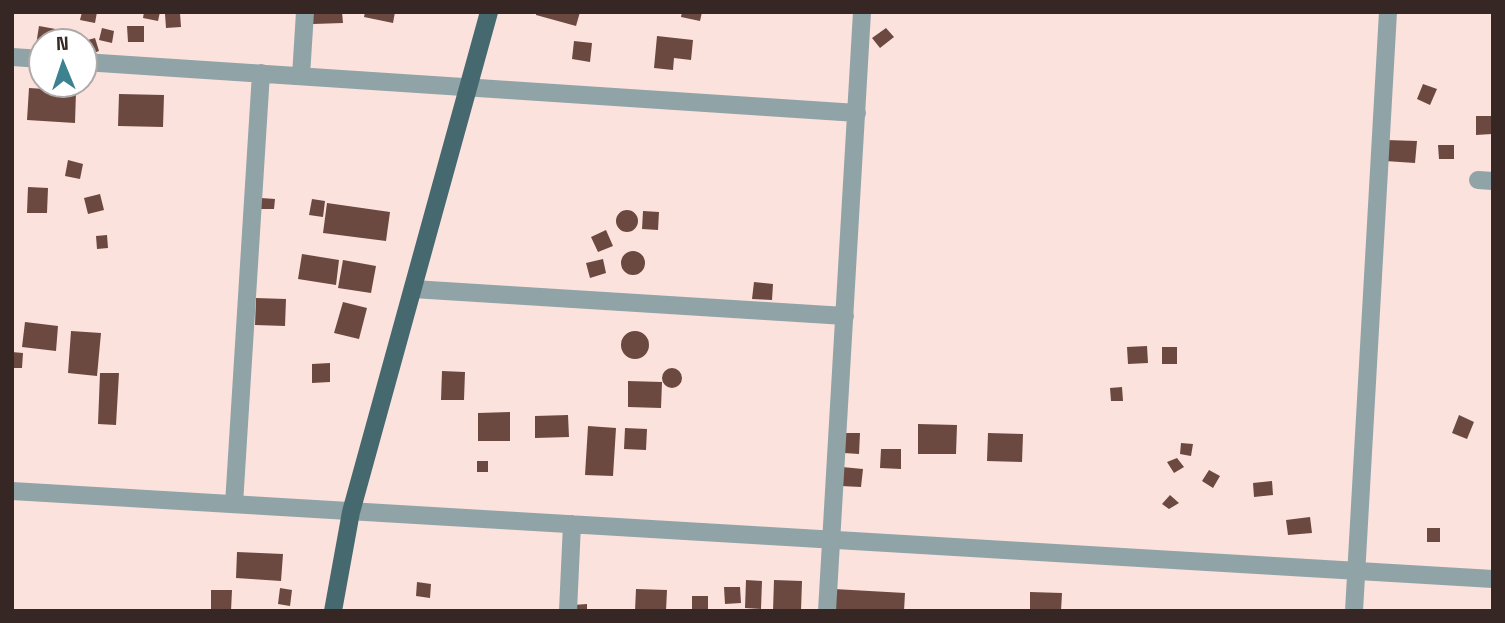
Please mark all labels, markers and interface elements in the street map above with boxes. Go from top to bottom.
north arrow [28,28,98,98]
text: N [56,31,69,56]

